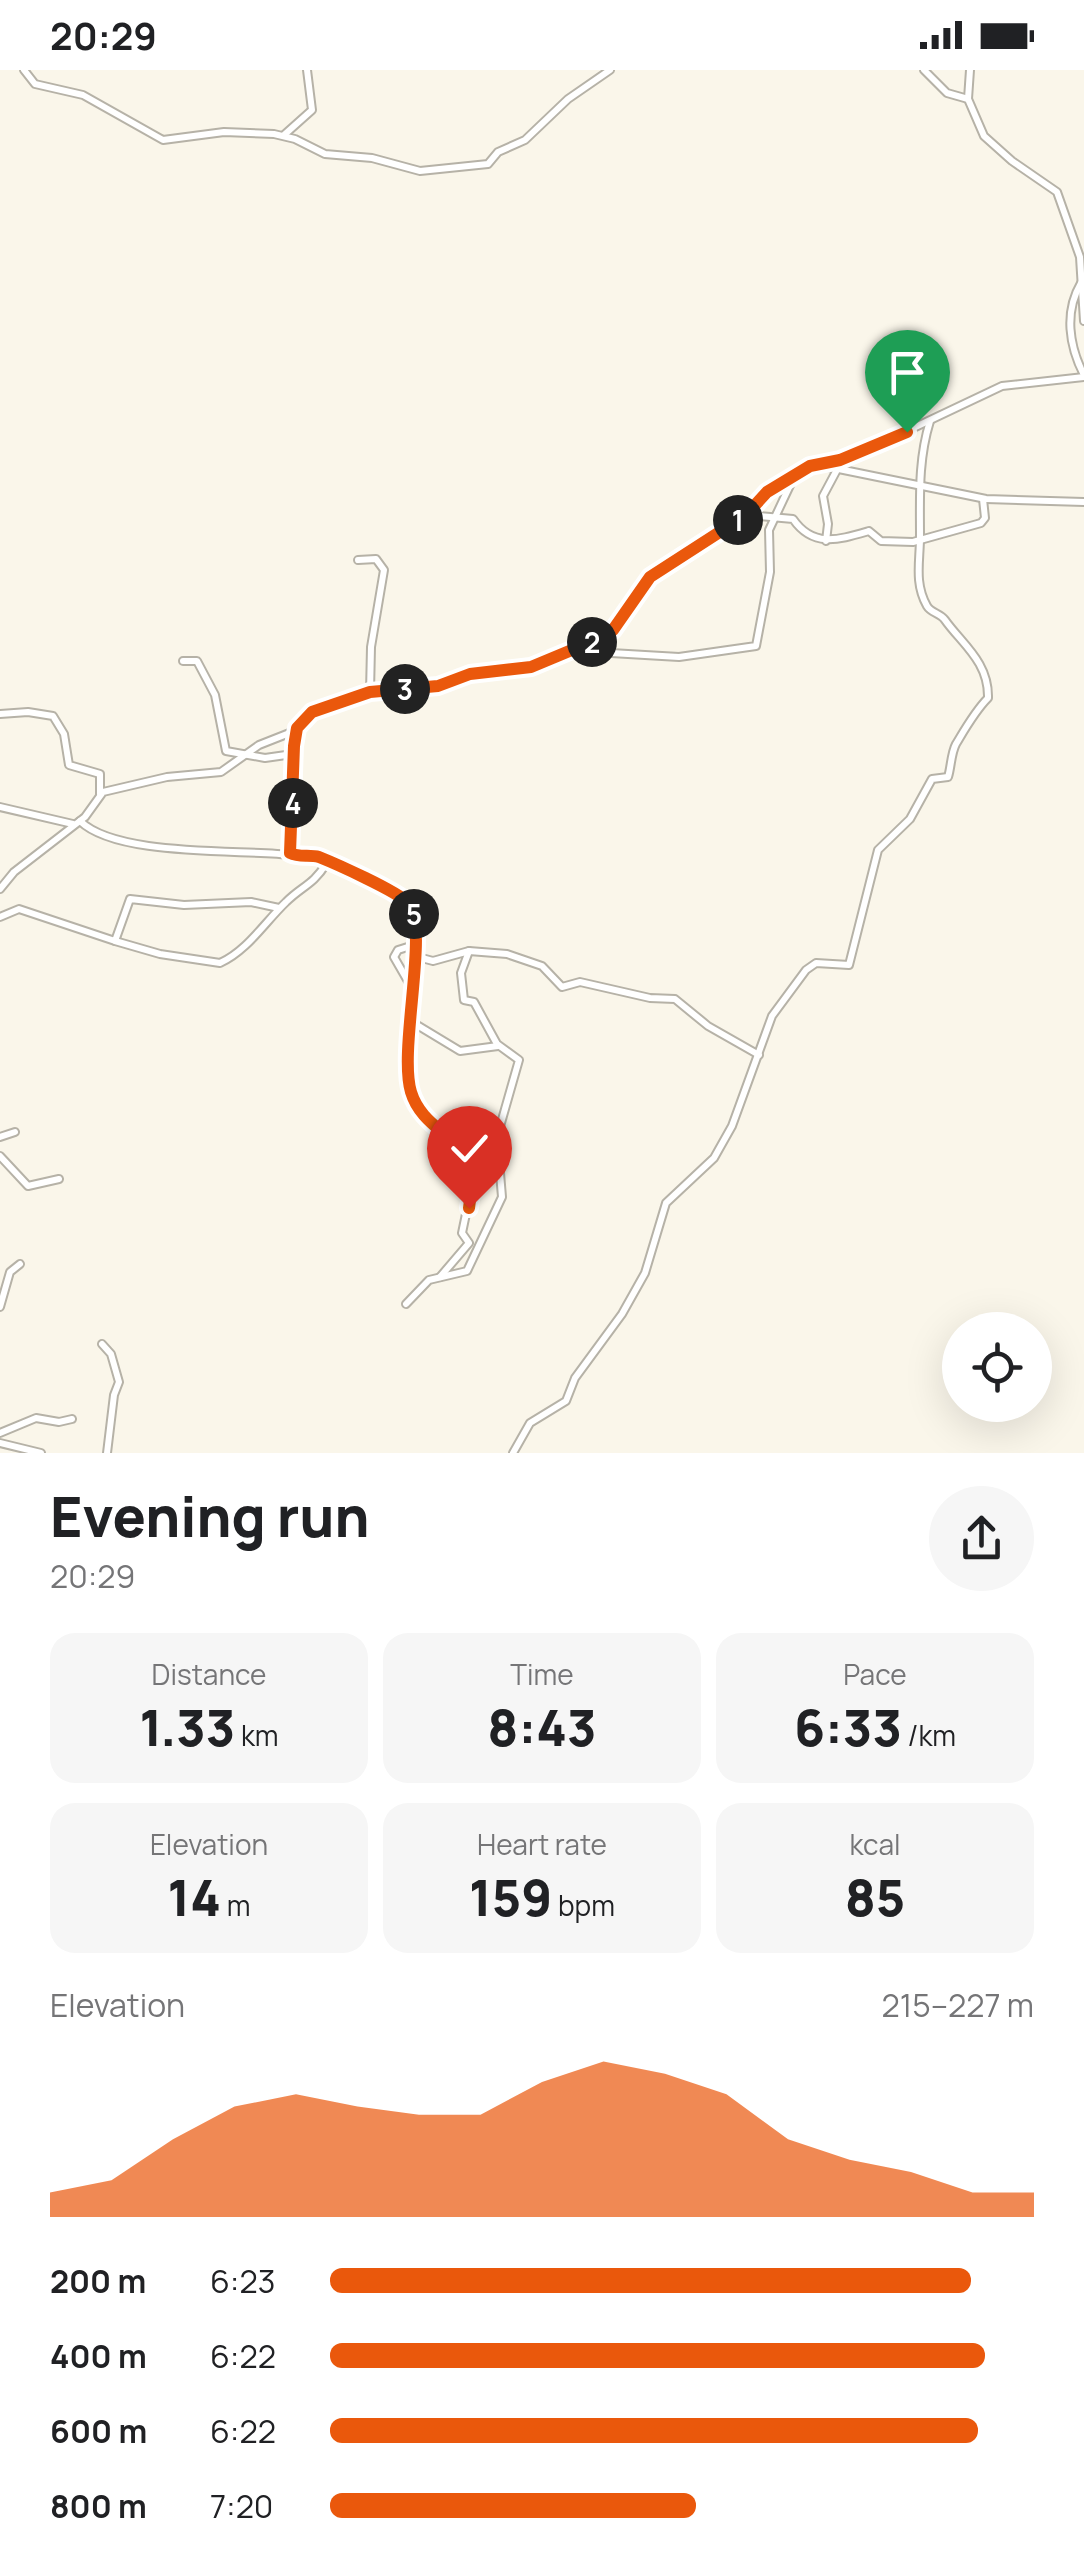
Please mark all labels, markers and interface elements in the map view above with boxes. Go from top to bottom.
text: 20:29 [50,9,157,61]
pin [865,330,950,433]
icon: arrive [880,345,935,400]
pin: 1 [713,495,763,545]
text: 1 [732,501,744,539]
pin: 2 [567,617,617,667]
text: 2 [584,623,600,661]
pin: 3 [380,664,430,714]
text: 3 [397,670,413,708]
pin: 4 [268,778,318,828]
text: 4 [284,784,302,822]
pin: 5 [389,889,439,939]
text: 5 [406,895,422,933]
pin [427,1106,512,1209]
icon: check [442,1121,497,1176]
map controls [942,1312,1052,1422]
button: locate [942,1312,1052,1422]
text: Evening run [50,1478,369,1554]
button: share [929,1486,1034,1591]
text: 20:29 [50,1554,135,1598]
text: Distance [152,1655,266,1693]
text: Time [510,1655,574,1693]
text: Pace [843,1655,907,1693]
text: 1.33 [139,1693,235,1761]
text: 8:43 [487,1693,597,1761]
text: 6:33 [794,1693,902,1761]
text: km [235,1716,279,1754]
text: /km [902,1716,956,1754]
text: Elevation [150,1825,268,1863]
text: Heart rate [477,1825,607,1863]
text: kcal [849,1825,901,1863]
text: 14 [168,1863,221,1931]
text: 159 [469,1863,552,1931]
text: 85 [845,1863,905,1931]
text: m [221,1886,250,1924]
text: bpm [552,1886,615,1924]
text: Elevation [50,1983,185,2027]
text: 215–227 m [881,1983,1034,2027]
text: 200 m [50,2259,146,2303]
text: 6:23 [210,2259,275,2303]
text: 400 m [50,2334,147,2378]
text: 6:22 [210,2334,276,2378]
text: 600 m [50,2409,147,2453]
text: 6:22 [210,2409,276,2453]
text: 800 m [50,2484,147,2528]
text: 7:20 [210,2484,273,2528]

